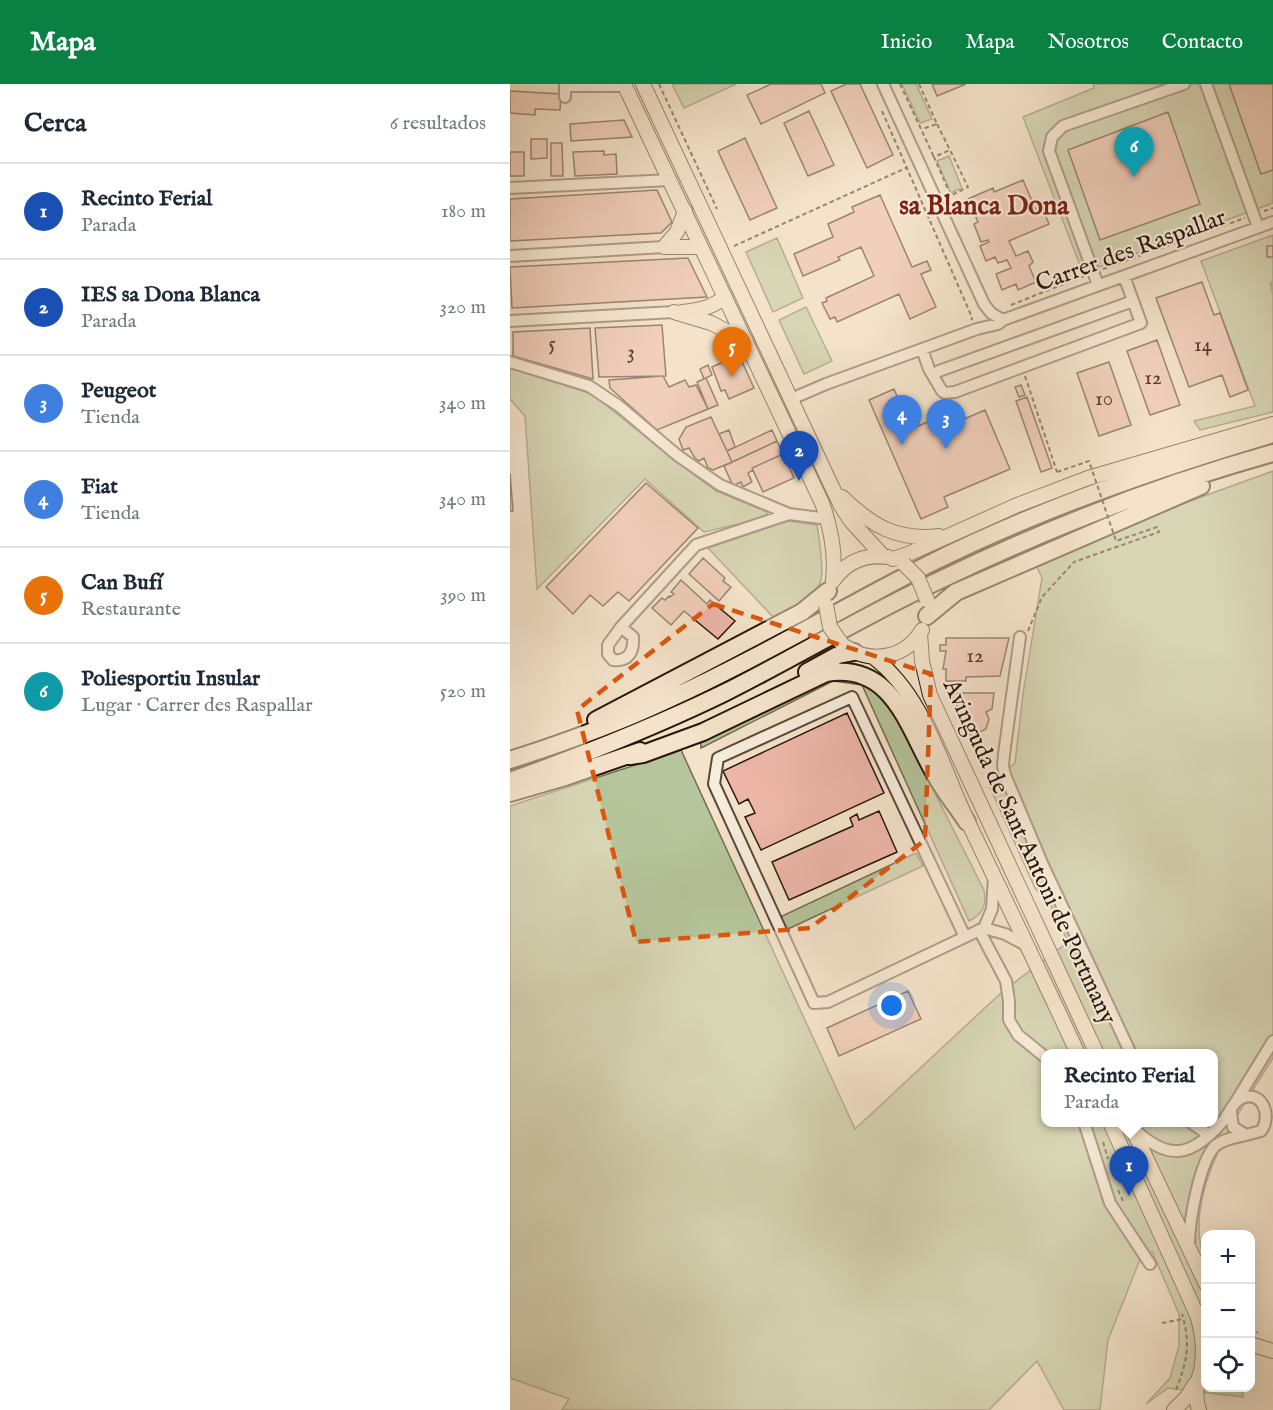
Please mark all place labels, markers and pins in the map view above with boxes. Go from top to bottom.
pin: 6 [1114,128,1154,177]
pin: 5 [712,328,752,377]
pin: 4 [882,396,922,445]
pin: 3 [926,400,966,449]
pin: 2 [780,432,818,481]
pin: 1 [1110,1146,1148,1196]

